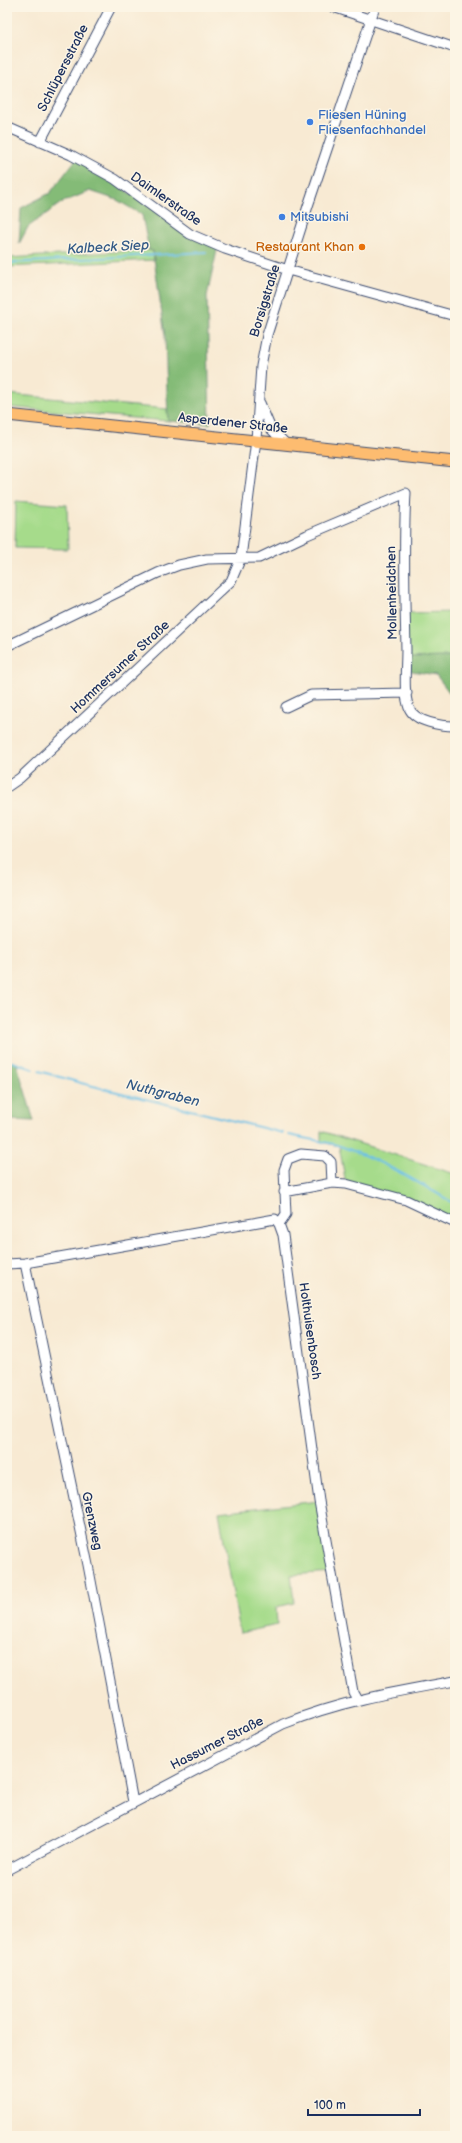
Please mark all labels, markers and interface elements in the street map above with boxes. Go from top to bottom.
street label: Schlüpersstraße [34,21,92,114]
place label: Fliesen Hüning Fliesenfachhandel [318,107,426,138]
marker: Fliesen Hüning Fliesenfachhandel [305,117,315,127]
street label: Daimlerstraße [127,169,205,229]
place label: Mitsubishi [290,209,349,225]
marker: Mitsubishi [277,212,287,222]
water label: Kalbeck Siep [67,236,149,258]
place label: Restaurant Khan [256,239,354,255]
marker: Restaurant Khan [357,242,367,252]
street label: Borsigstraße [246,262,284,339]
street label: Asperdener Straße [177,409,289,437]
street label: Mollenheidchen [383,546,401,640]
street label: Hommersumer Straße [67,617,173,717]
water label: Nuthgraben [125,1076,202,1110]
street label: Holthuisenbosch [295,1281,325,1381]
street label: Grenzweg [78,1490,106,1552]
street label: Hassumer Straße [168,1713,266,1773]
scale bar [308,2091,420,2117]
text: 100 m [314,2098,346,2113]

